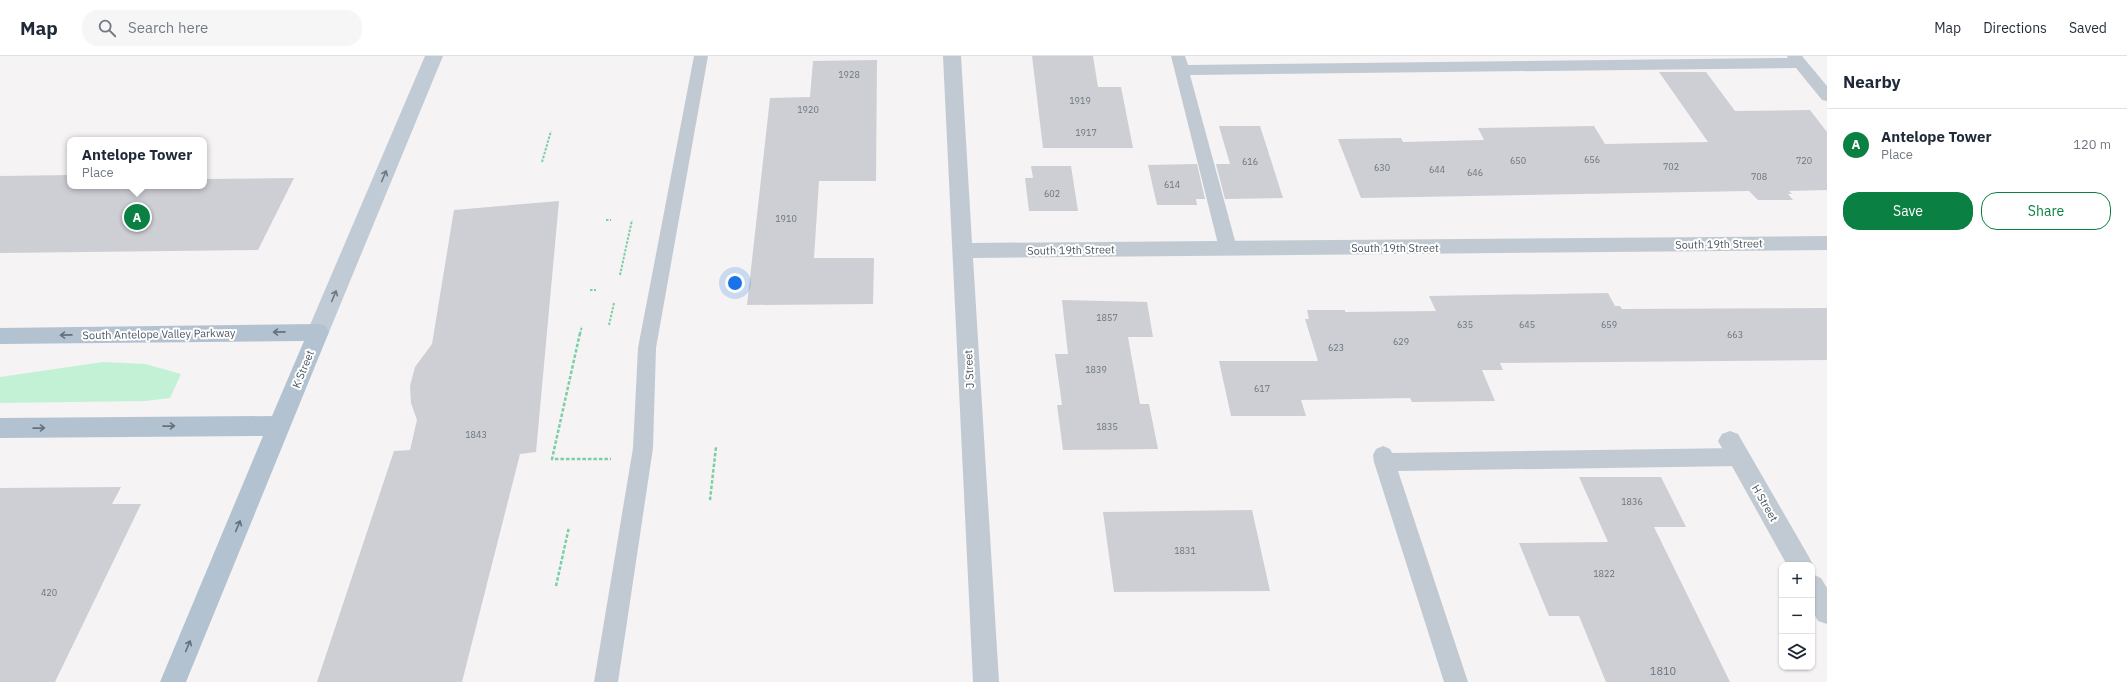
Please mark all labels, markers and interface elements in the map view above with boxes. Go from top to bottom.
search box [82,10,362,46]
text: Map [20,16,58,40]
icon: search [96,17,118,39]
text: Search here [128,18,208,37]
text: Map [1934,19,1961,37]
text: Directions [1983,19,2047,37]
text: Saved [2069,19,2107,37]
house number: 1928 [838,69,860,80]
text: Nearby [1843,71,1901,93]
house number: 1919 [1069,95,1091,106]
house number: 1920 [797,104,819,115]
house number: 1917 [1075,127,1097,138]
text: Antelope Tower [1881,127,1991,146]
text: A [1852,136,1860,153]
text: 120 m [2073,136,2111,153]
popup [67,137,207,189]
text: Antelope Tower [82,145,192,164]
text: Place [1881,146,1913,163]
house number: 656 [1584,154,1600,165]
house number: 650 [1510,155,1526,166]
house number: 720 [1796,155,1812,166]
house number: 616 [1242,156,1258,167]
house number: 702 [1663,161,1679,172]
house number: 630 [1374,162,1390,173]
text: Place [82,164,114,181]
house number: 644 [1429,164,1445,175]
house number: 646 [1467,167,1483,178]
one-way arrow [381,170,388,182]
house number: 708 [1751,171,1767,182]
house number: 614 [1164,179,1180,190]
house number: 602 [1044,188,1060,199]
button: Save [1843,192,1973,230]
button: Share [1981,192,2111,230]
pin: A [124,202,150,232]
house number: 1910 [775,213,797,224]
street label: South 19th Street [1675,236,1763,252]
street label: South 19th Street [1351,241,1439,255]
street label: South 19th Street [1027,242,1115,258]
your location [725,273,745,293]
one-way arrow [330,290,338,302]
house number: 1857 [1096,312,1118,323]
house number: 635 [1457,319,1473,330]
house number: 645 [1519,319,1535,330]
house number: 659 [1601,319,1617,330]
street label: South Antelope Valley Parkway [82,326,236,342]
one-way arrow [273,328,286,336]
house number: 663 [1727,329,1743,340]
one-way arrow [60,331,73,339]
house number: 629 [1393,336,1409,347]
house number: 623 [1328,342,1344,353]
street label: K Street [289,348,317,390]
street label: J Street [961,349,977,389]
house number: 1839 [1085,364,1107,375]
house number: 617 [1254,383,1270,394]
house number: 1835 [1096,421,1118,432]
one-way arrow [162,422,175,430]
one-way arrow [32,424,45,432]
house number: 1843 [465,429,487,440]
street label: H Street [1749,482,1781,524]
house number: 1836 [1621,496,1643,507]
one-way arrow [235,521,242,533]
house number: 1831 [1174,545,1196,556]
map controls [1779,562,1815,670]
button: + [1779,562,1815,598]
house number: 1822 [1593,568,1615,579]
house number: 420 [41,587,57,598]
button: − [1779,598,1815,634]
button: layers [1779,634,1815,670]
one-way arrow [185,640,192,652]
house number: 1810 [1650,664,1676,678]

